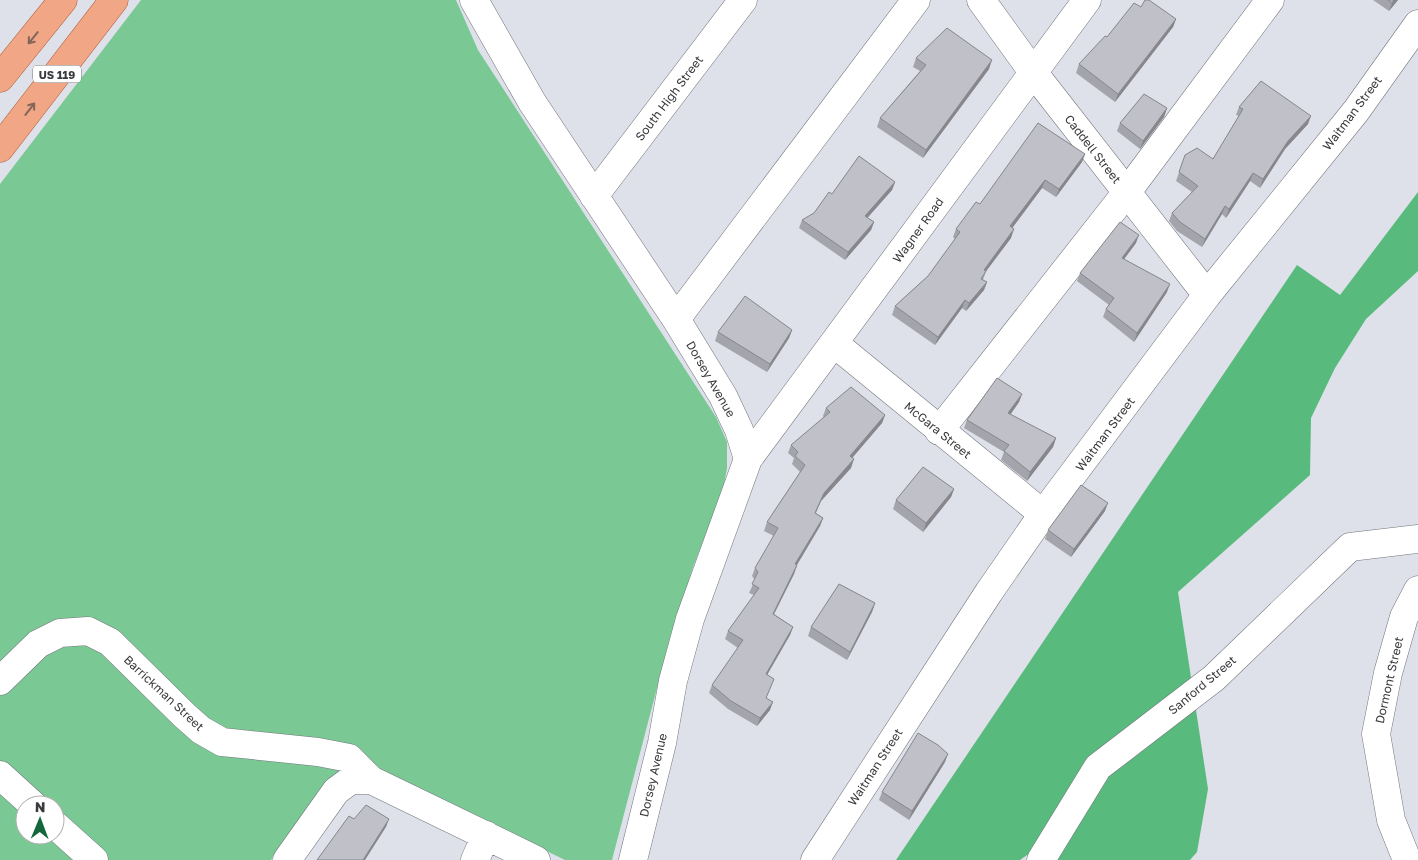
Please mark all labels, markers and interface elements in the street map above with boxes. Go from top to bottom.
one-way arrow [27,31,38,44]
street label: South High Street [632,52,706,144]
road number: US 119 [33,66,81,82]
street label: Waitman Street [1319,73,1385,153]
one-way arrow [24,103,35,116]
street label: Caddell Street [1062,112,1125,186]
street label: Wagner Road [889,195,947,265]
street label: Dorsey Avenue [683,338,739,420]
street label: Waitman Street [1072,394,1138,474]
street label: McGara Street [901,398,975,462]
street label: Dormont Street [1372,635,1406,725]
street label: Barrickman Street [121,652,207,734]
street label: Sanford Street [1165,652,1239,718]
street label: Waitman Street [844,725,906,808]
street label: Dorsey Avenue [636,732,670,818]
north arrow [15,795,65,845]
text: N [35,798,46,815]

